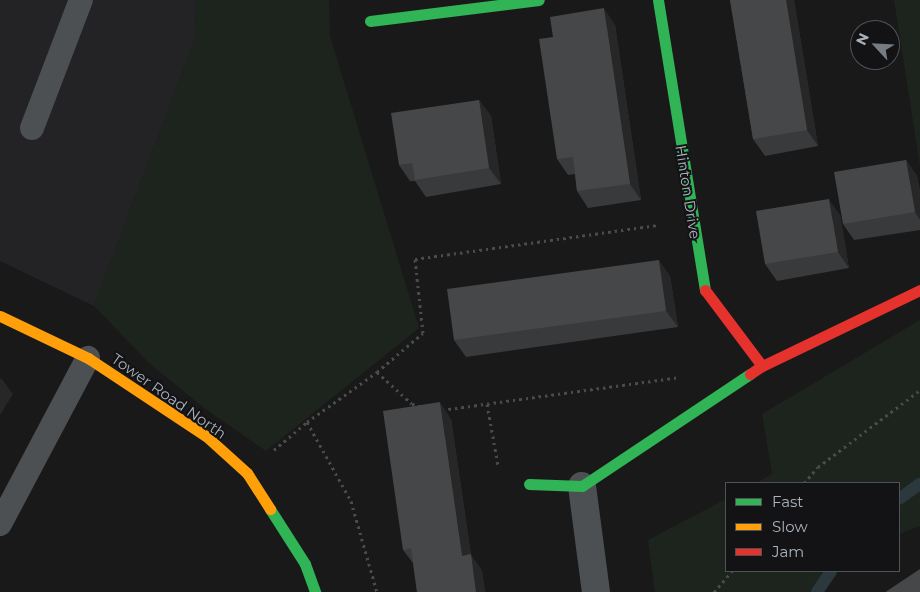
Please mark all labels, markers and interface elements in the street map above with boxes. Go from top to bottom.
north arrow [850,20,900,70]
text: N [852,30,873,48]
street label: Hinton Drive [672,144,704,240]
street label: Tower Road North [108,350,230,442]
legend [725,482,900,572]
text: Fast [772,492,803,511]
text: Slow [772,517,808,536]
text: Jam [772,542,804,561]

